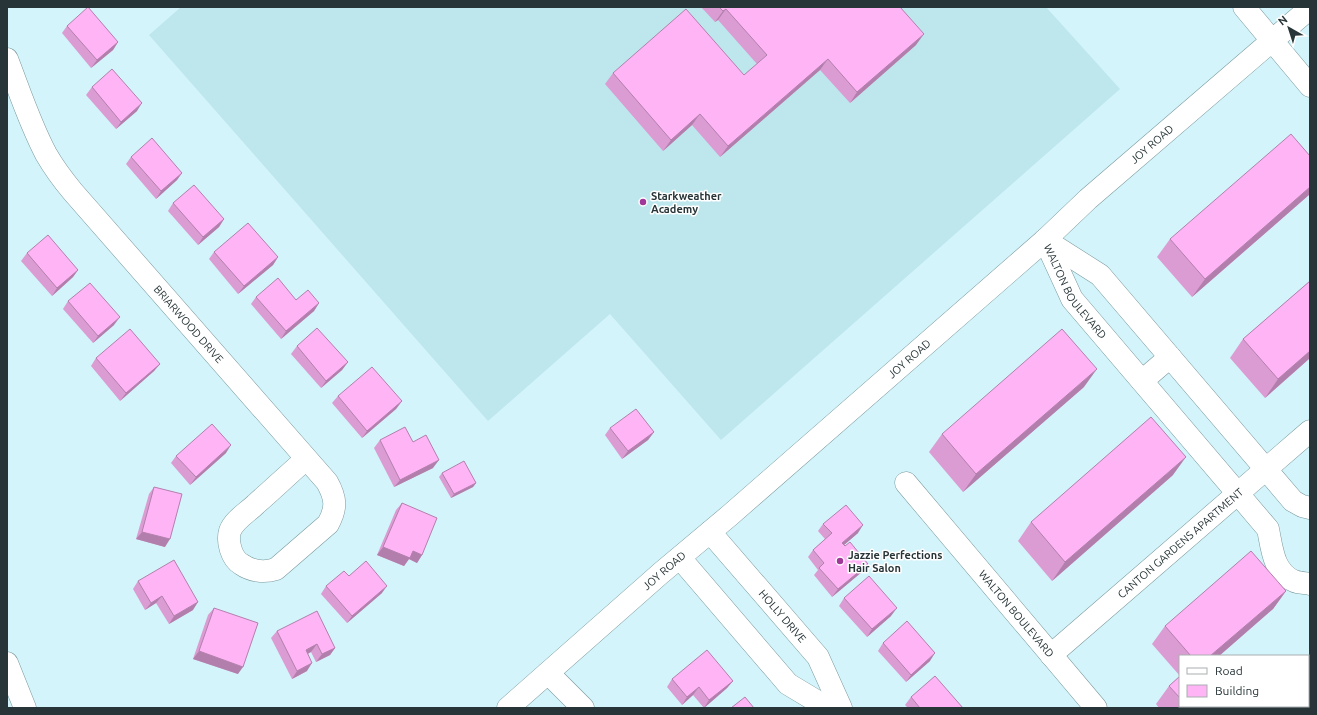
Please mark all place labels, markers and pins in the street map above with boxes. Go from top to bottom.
place label: Starkweather Academy [651,190,722,215]
marker: Starkweather Academy [638,197,648,207]
place label: Jazzie Perfections Hair Salon [848,549,942,574]
marker: Jazzie Perfections Hair Salon [835,556,845,566]

